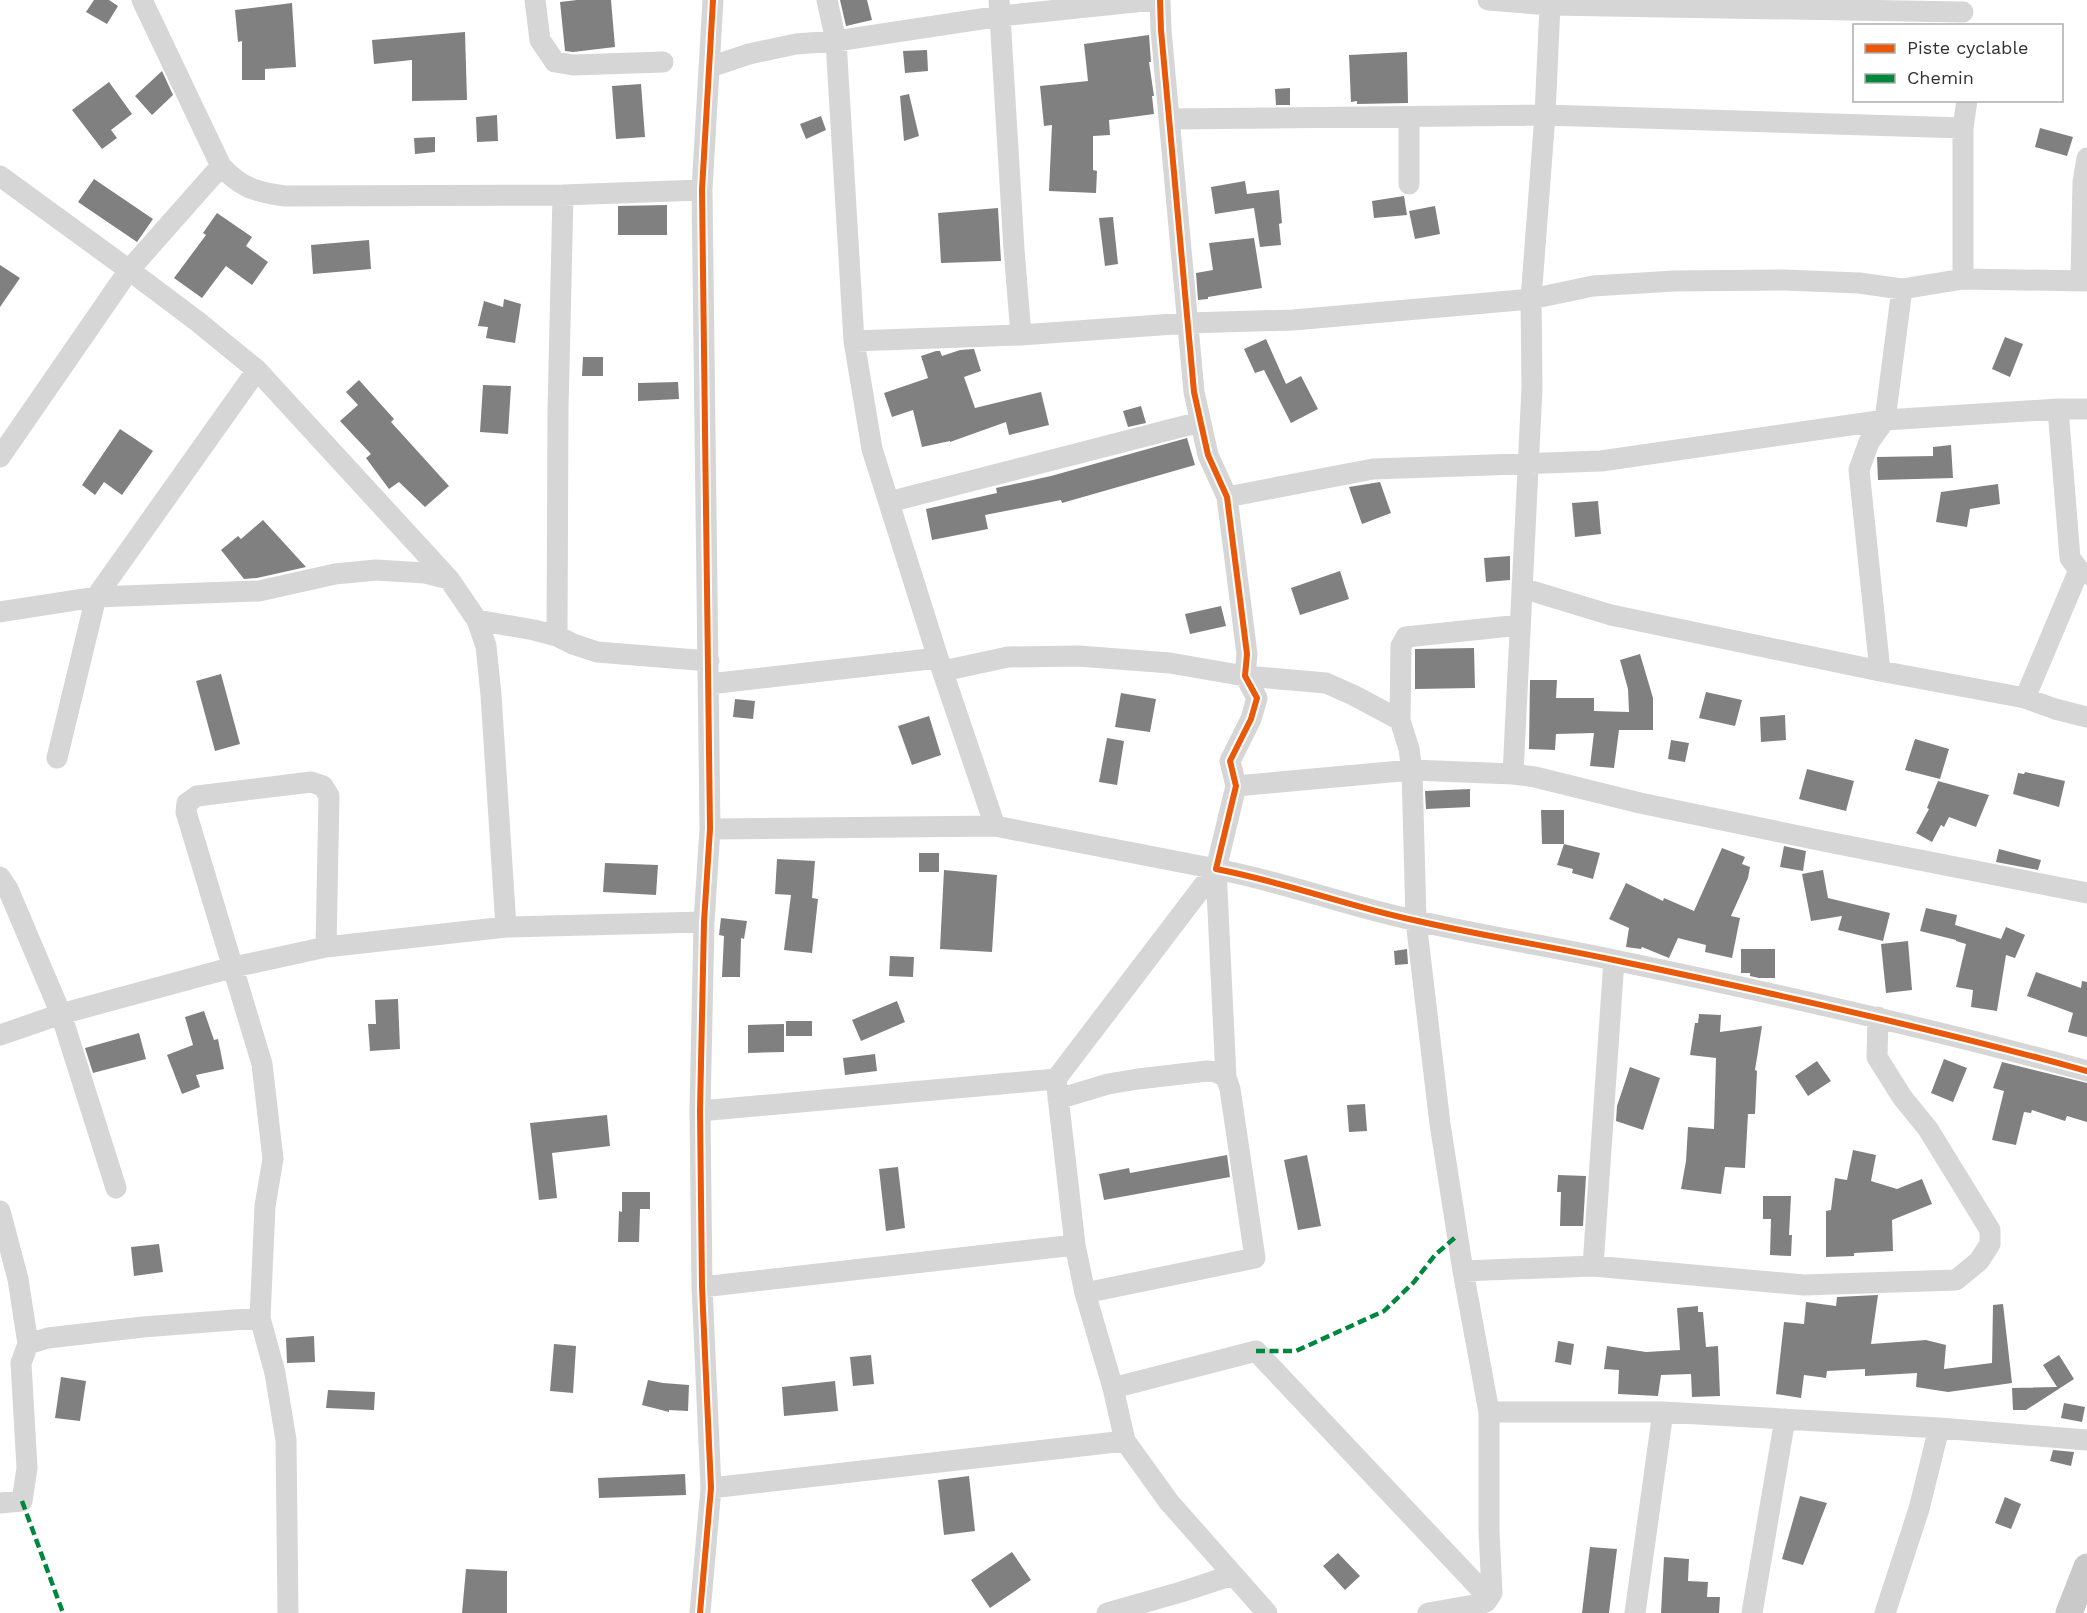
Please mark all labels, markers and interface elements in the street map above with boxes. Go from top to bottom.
legend [1853,24,2063,102]
text: Piste cyclable [1907,37,2028,58]
text: Chemin [1907,67,1974,88]

